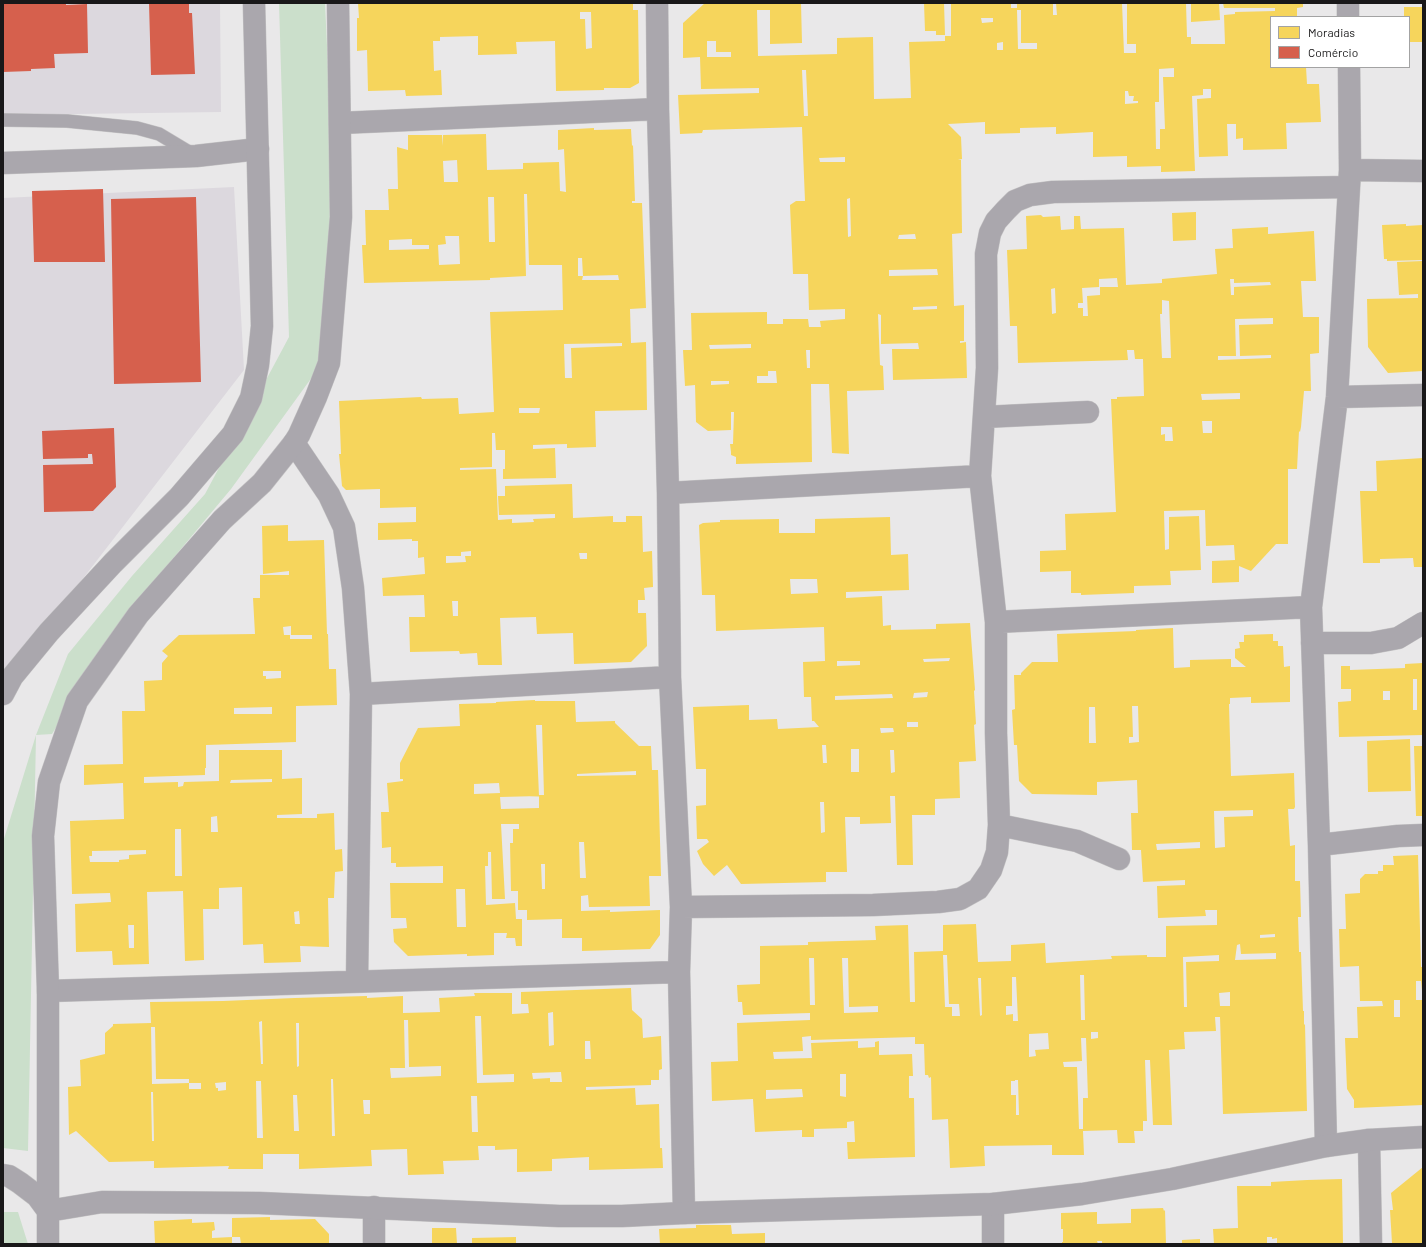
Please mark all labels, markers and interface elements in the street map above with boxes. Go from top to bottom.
legend [1270,16,1410,68]
text: Moradias [1308,25,1355,39]
text: Comércio [1308,45,1358,59]

